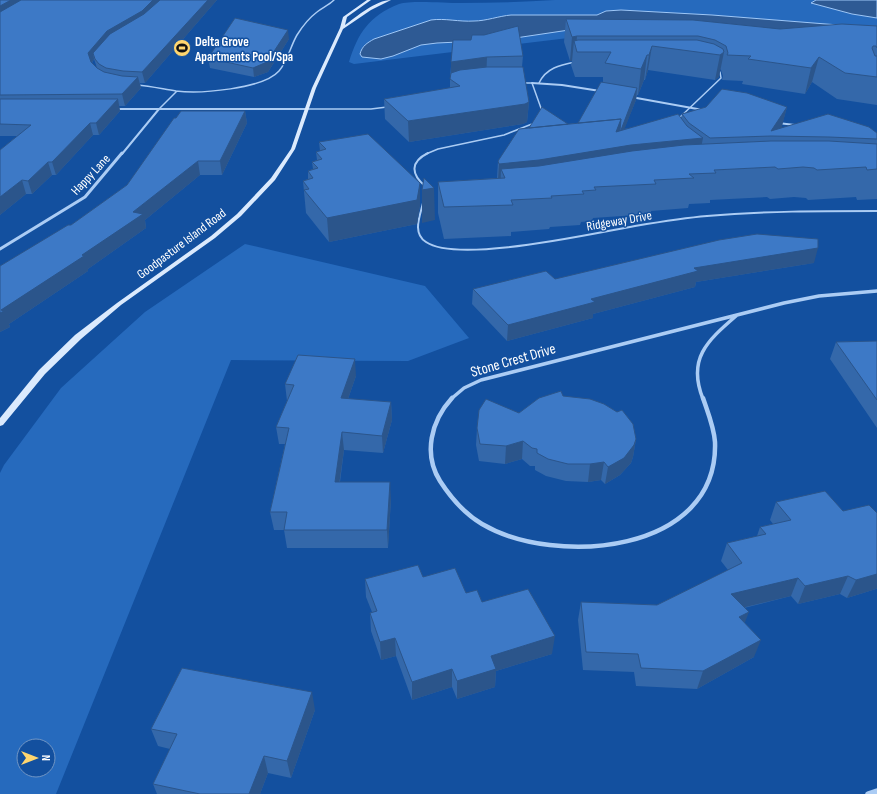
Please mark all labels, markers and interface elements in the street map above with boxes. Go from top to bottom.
place label: Delta Grove Apartments Pool/Spa [194,34,293,65]
sports icon: Delta Grove Apartments Pool/Spa [172,38,192,58]
street label: Happy Lane [68,151,114,198]
street label: Goodpasture Island Road [134,205,229,283]
street label: Ridgeway Drive [585,207,653,235]
street label: Stone Crest Drive [468,339,558,382]
north arrow [16,738,56,778]
text: N [39,755,52,761]

